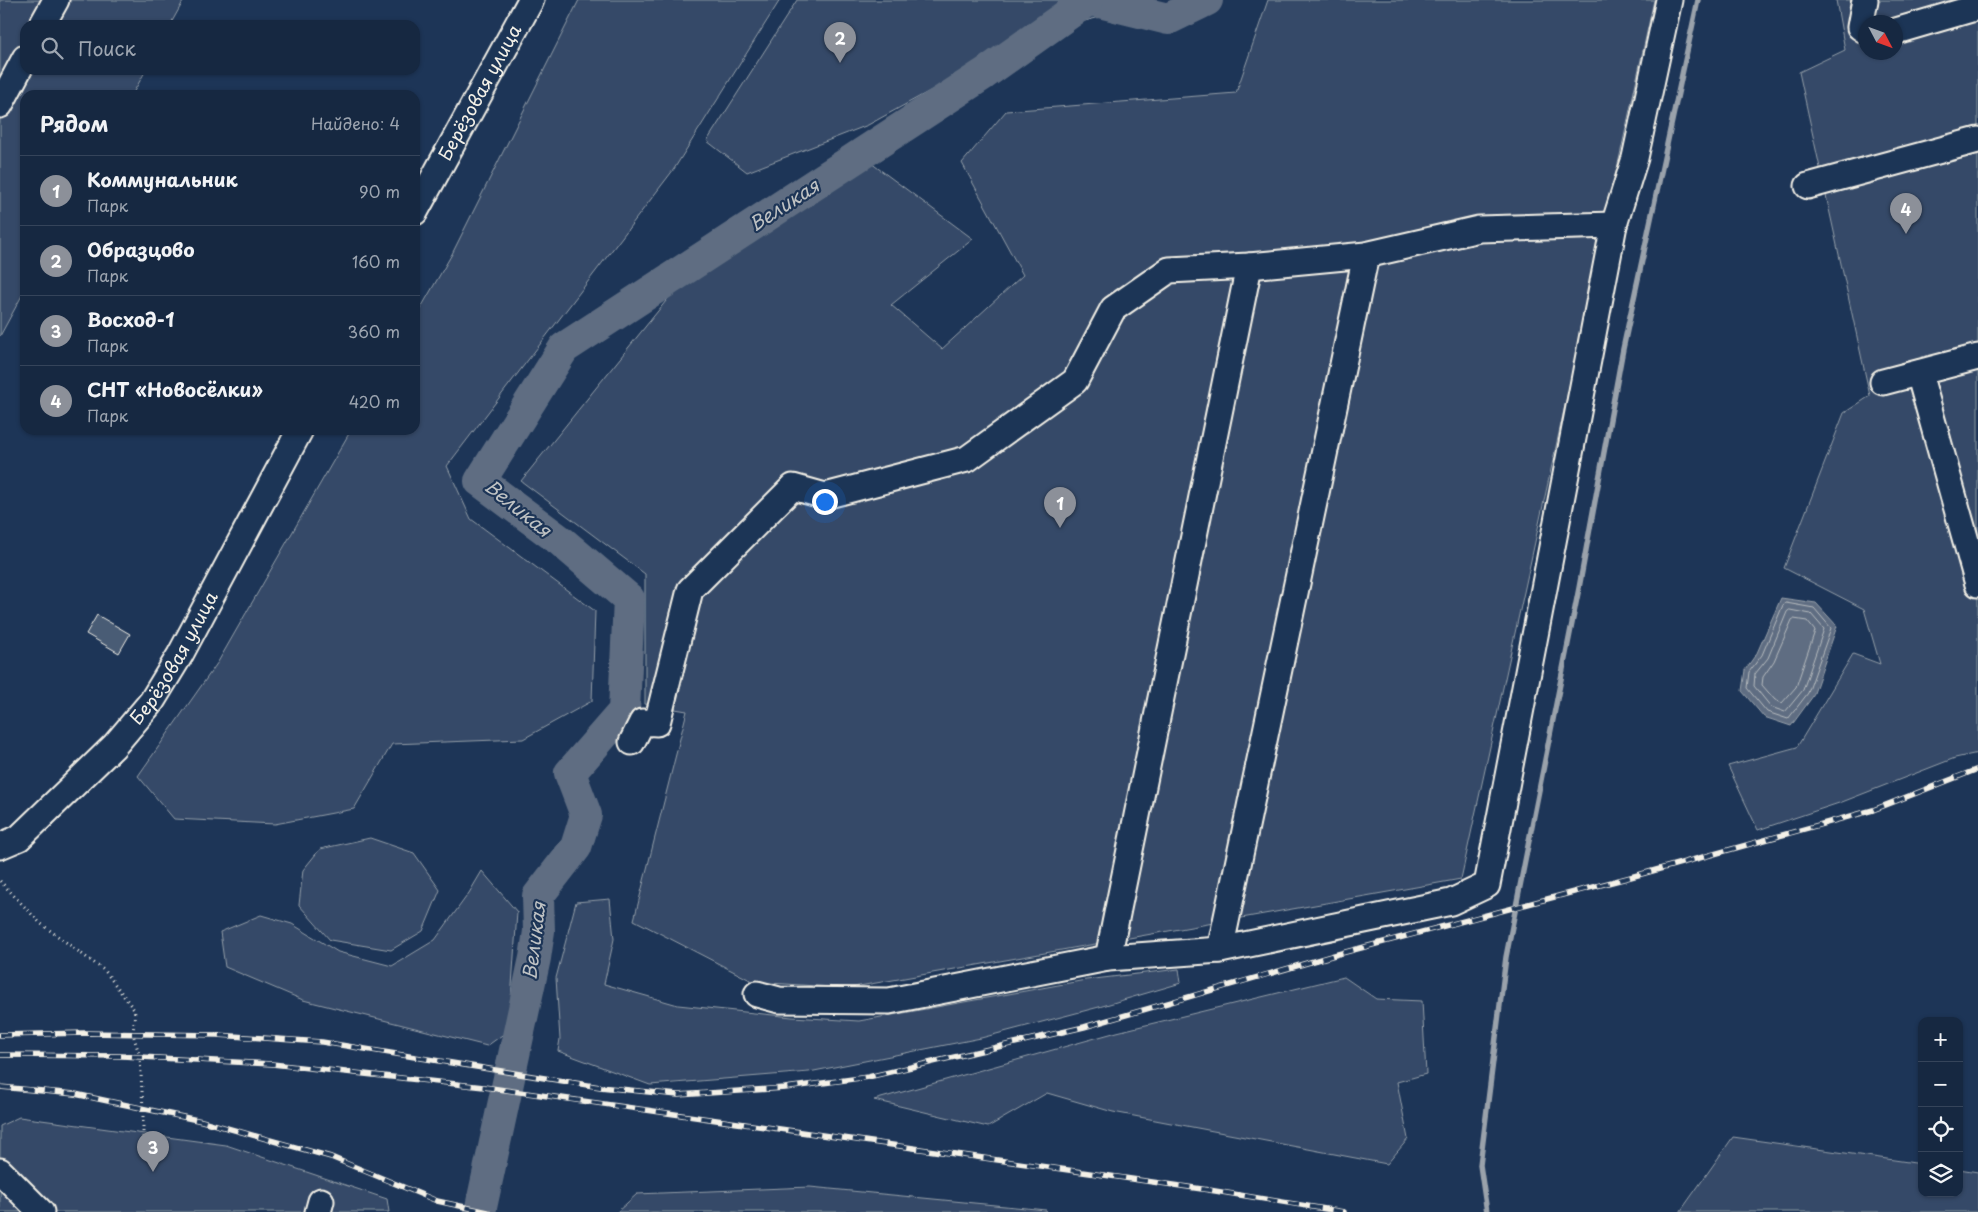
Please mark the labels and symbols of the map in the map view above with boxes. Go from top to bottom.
north arrow [1858,15,1903,60]
street label: Берёзовая улица [431,18,527,165]
pin: 2 [824,22,856,63]
water label: Великая [743,171,825,237]
pin: 4 [1890,193,1922,234]
water label: Великая [479,472,559,543]
pin: 1 [1044,487,1076,528]
your location [812,489,838,515]
street label: Берёзовая улица [123,585,224,730]
water label: Великая [514,899,552,982]
pin: 3 [137,1131,169,1172]

